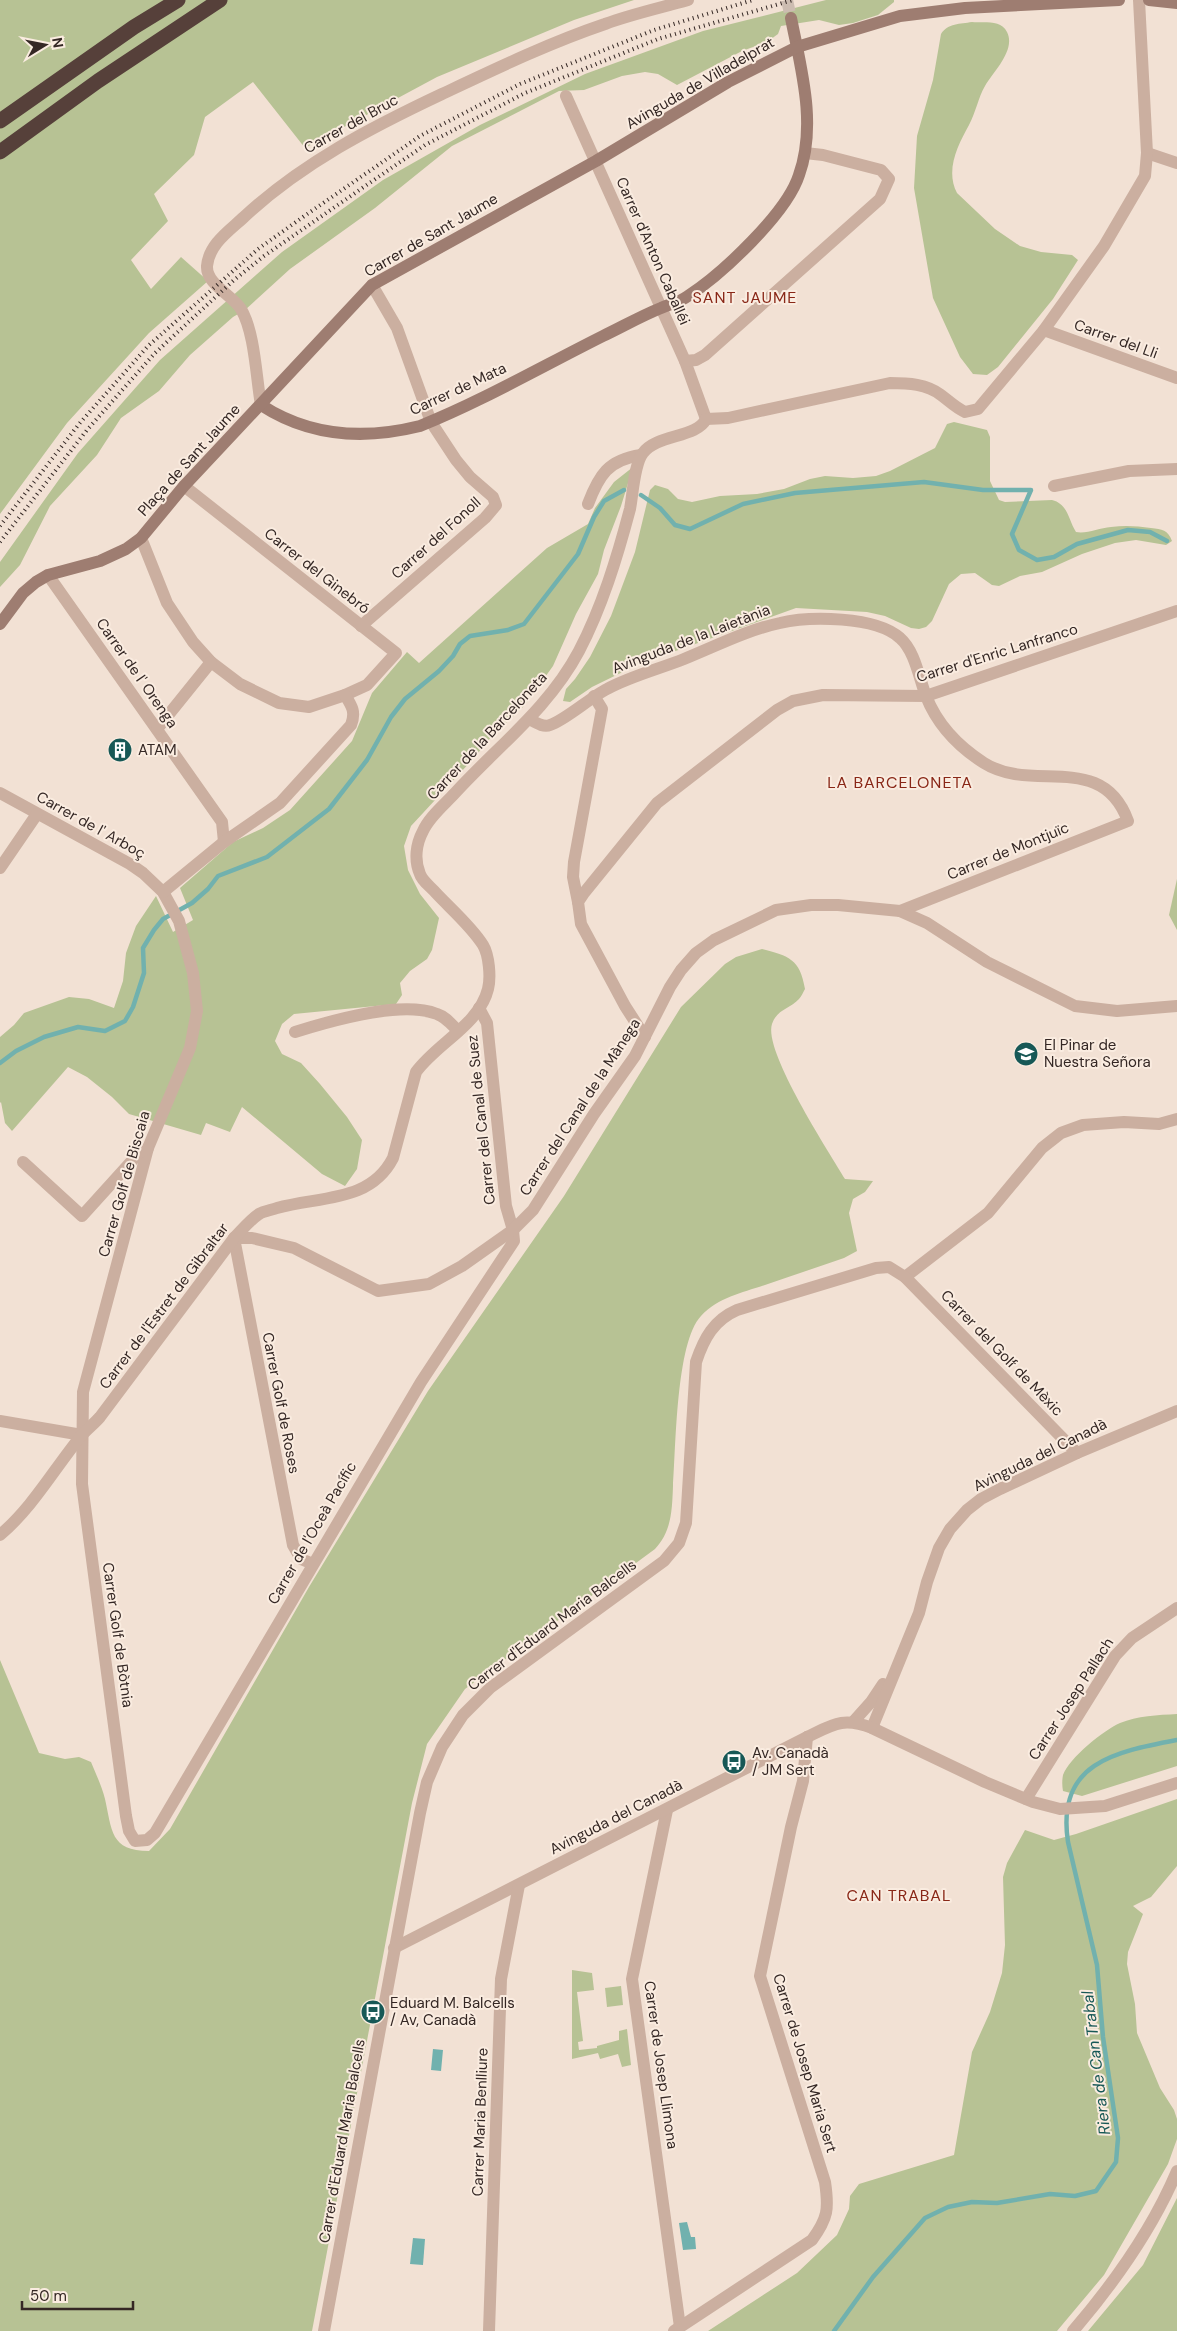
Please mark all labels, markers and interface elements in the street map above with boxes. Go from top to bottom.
north arrow [20,20,70,70]
street label: Avinguda de Villadelprat [622,32,778,134]
text: N [48,36,68,49]
street label: Carrer del Bruc [300,90,402,158]
street label: Carrer d'Anton Caballéi [611,174,695,328]
street label: Carrer de Sant Jaume [361,189,501,281]
district label: SANT JAUME [693,287,797,308]
street label: Carrer del Lli [1071,315,1161,363]
street label: Carrer de Mata [407,358,509,420]
street label: Plaça de Sant Jaume [133,400,245,520]
street label: Carrer del Fonoll [387,492,485,584]
street label: Carrer del Ginebró [260,524,374,619]
street label: Avinguda de la Laietània [609,600,773,678]
street label: Carrer de l' Orenga [92,614,182,732]
street label: Carrer d'Enric Lanfranco [914,619,1080,687]
street label: Carrer de la Barceloneta [422,668,552,804]
building icon: ATAM [107,737,133,763]
place label: ATAM [138,740,177,760]
district label: LA BARCELONETA [827,772,973,793]
street label: Carrer de l' Arboç [33,787,149,863]
street label: Carrer de Montjuïc [944,817,1072,885]
street label: Carrer del Canal de la Mànega [515,1014,645,1200]
street label: Carrer del Canal de Suez [462,1034,500,1206]
place label: El Pinar de Nuestra Señora [1044,1035,1151,1072]
school or university icon: El Pinar de Nuestra Señora [1013,1041,1039,1067]
street label: Carrer Golf de Biscaia [94,1109,154,1259]
street label: Carrer de l'Estret de Gibraltar [95,1218,233,1393]
street label: Carrer del Golf de Mèxic [936,1286,1068,1420]
street label: Carrer Golf de Roses [258,1331,304,1475]
street label: Avinguda del Canadà [970,1414,1110,1496]
street label: Carrer de l'Oceà Pacífic [263,1458,361,1608]
street label: Carrer d'Eduard Maria Balcells [463,1555,641,1695]
street label: Carrer Golf de Bòtnia [98,1561,138,1709]
street label: Carrer Josep Pallach [1024,1634,1118,1764]
place label: Av. Canadà / JM Sert [752,1743,829,1780]
bus stop icon: Av. Canadà / JM Sert [721,1749,747,1775]
street label: Avinguda del Canadà [546,1775,686,1859]
district label: CAN TRABAL [847,1885,951,1906]
street label: Carrer de Josep Maria Sert [768,1971,842,2155]
street label: Carrer de Josep Llimona [639,1980,683,2150]
water label: Riera de Can Trabal [1077,1989,1115,2136]
place label: Eduard M. Balcells / Av, Canadà [390,1993,515,2030]
bus stop icon: Eduard M. Balcells / Av, Canadà [360,1999,386,2025]
street label: Carrer d'Eduard Maria Balcells [314,2037,370,2245]
street label: Carrer Maria Benlliure [467,2047,493,2197]
scale bar [22,2278,134,2310]
text: 50 m [30,2286,67,2306]

